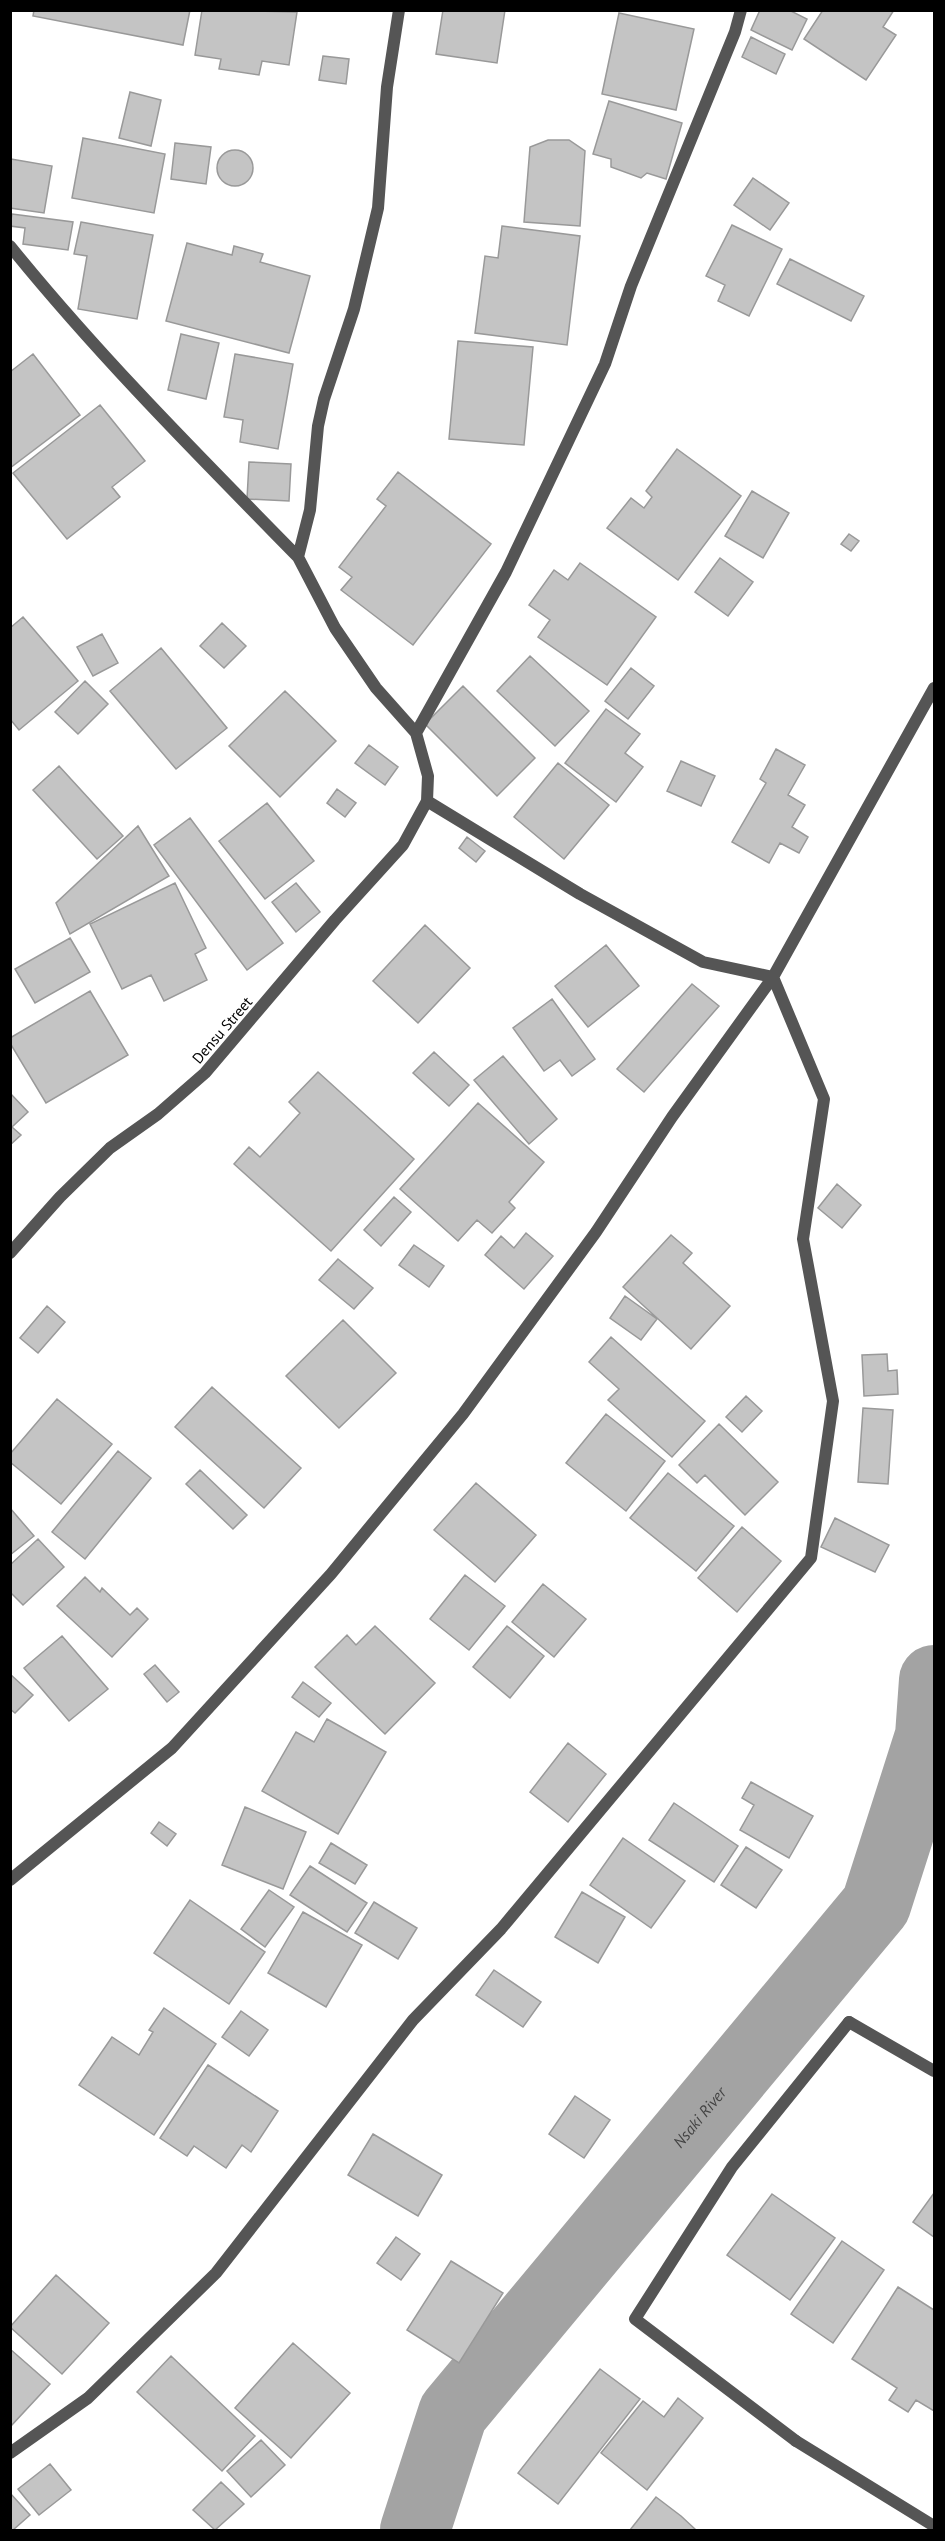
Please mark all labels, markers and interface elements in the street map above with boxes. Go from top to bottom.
street label: Densu Street [188,993,256,1067]
water label: Nsaki River [668,2081,731,2151]

